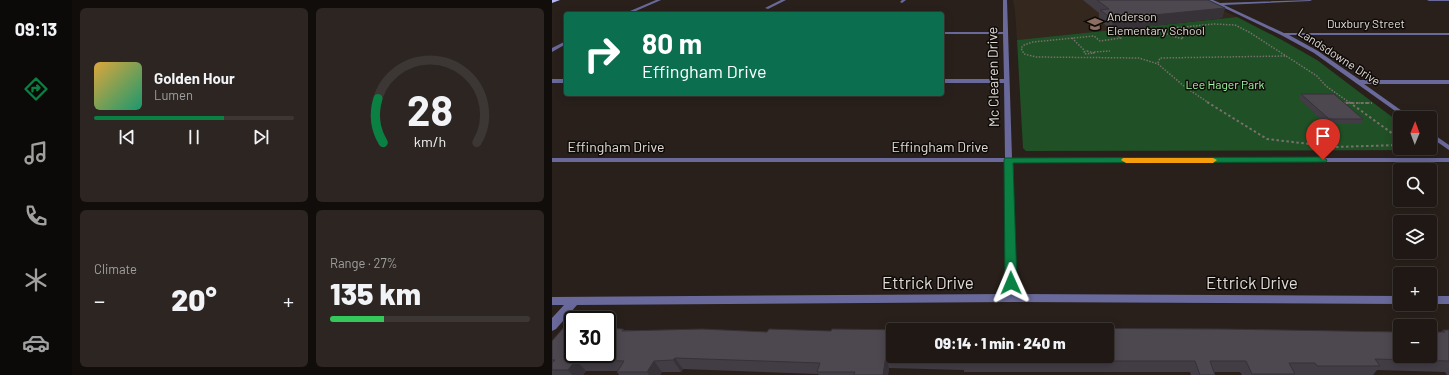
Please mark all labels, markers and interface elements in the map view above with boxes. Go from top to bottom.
place label: Anderson Elementary School [1107,9,1205,37]
school or university icon: Anderson Elementary School [1086,15,1104,33]
street label: Duxbury Street [1327,16,1405,30]
text: 09:13 [15,18,57,40]
street label: Landsdowne Drive [1296,24,1383,88]
text: 80 m [642,26,702,60]
street label: Mc Clearen Drive [983,27,1002,127]
icon: right [576,28,628,80]
text: Effingham Drive [642,60,767,82]
text: Golden Hour [154,69,235,87]
icon: directions [22,75,50,103]
park label: Lee Hager Park [1185,77,1265,91]
text: 28 [407,84,453,134]
text: Lumen [154,87,193,103]
north arrow [1393,111,1437,155]
map controls [1393,111,1437,363]
pin [1306,119,1340,160]
icon: arrive [1312,125,1334,147]
icon: previous [116,126,138,148]
icon: pause [183,126,205,148]
icon: next [250,126,272,148]
text: km/h [414,133,446,150]
street label: Effingham Drive [568,138,664,155]
street label: Effingham Drive [892,138,988,155]
icon: music [22,139,50,167]
button: search [1393,163,1437,207]
icon: phone [22,202,50,230]
button: layers [1393,215,1437,259]
text: Range · 27% [330,255,398,271]
text: Climate [94,261,137,277]
position arrow [990,262,1032,304]
icon: climate [22,266,50,294]
button: + [1393,267,1437,311]
street label: Ettrick Drive [882,272,974,292]
street label: Ettrick Drive [1206,272,1298,292]
text: 135 km [330,275,421,311]
text: 20° [171,281,217,317]
text: − [94,287,105,313]
text: + [283,287,294,313]
speed limit sign: 30 [564,311,616,363]
button: − [1393,319,1437,363]
icon: car [22,329,50,357]
text: 09:14 · 1 min · 240 m [934,334,1066,352]

